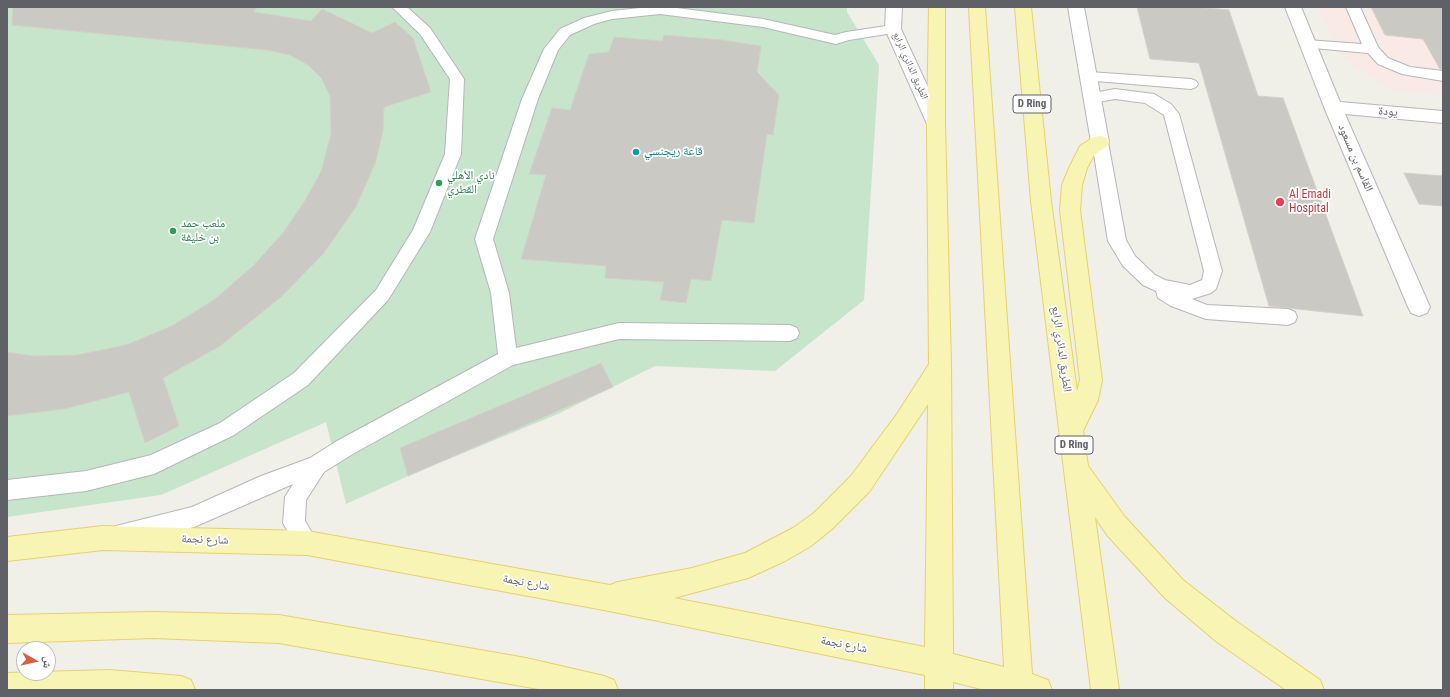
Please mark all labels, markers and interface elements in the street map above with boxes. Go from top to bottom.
street label: الطريق الدائري الرابع [890,31,930,101]
road number: D Ring [1013,95,1051,113]
street label: يودة [1378,104,1398,120]
street label: القاسم بن مسعود [1334,122,1376,194]
place label: قاعة ريجنسي [644,145,703,159]
marker: قاعة ريجنسي [631,147,641,157]
place label: نادي الأهلي القطري [447,169,495,197]
marker: نادي الأهلي القطري [434,178,444,188]
place label: Al Emadi Hospital [1289,188,1331,216]
marker: Al Emadi Hospital [1274,196,1286,208]
place label: ملعب حمد بن خليفة [181,217,225,245]
marker: ملعب حمد بن خليفة [168,226,178,236]
street label: الطريق الدائري الرابع [1048,305,1074,393]
road number: D Ring [1055,436,1093,454]
street label: شارع نجمة [181,532,229,548]
street label: شارع نجمة [501,572,551,594]
street label: شارع نجمة [819,633,869,657]
north arrow [16,641,56,681]
text: ش [40,656,55,669]

